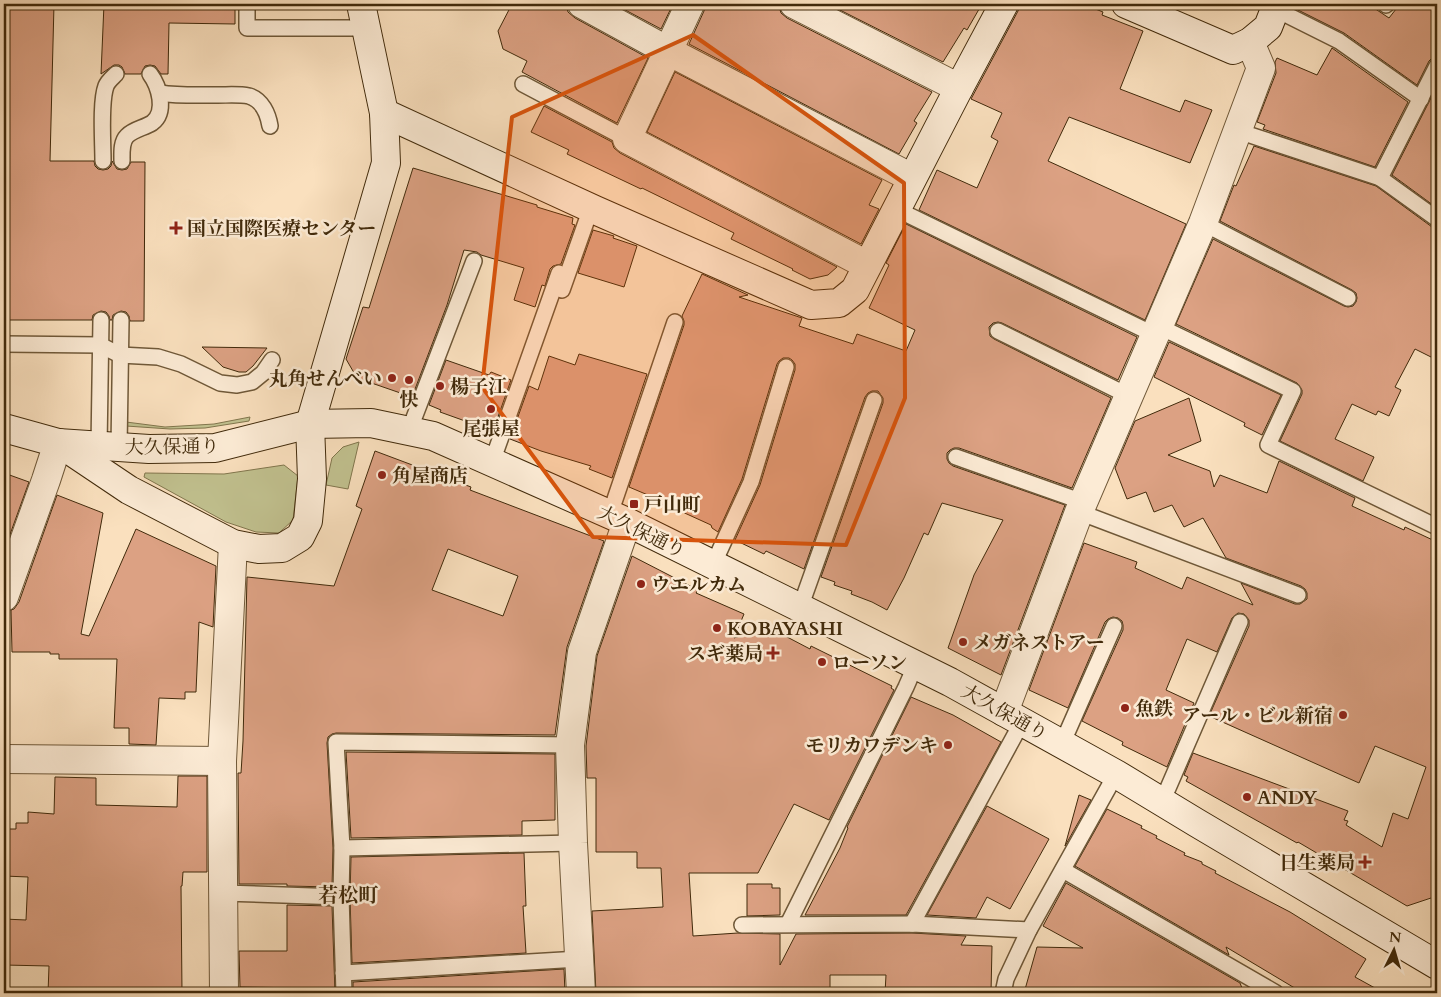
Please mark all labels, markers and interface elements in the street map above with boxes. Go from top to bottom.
place label: 国立国際医療センター [187,216,376,242]
marker: 国立国際医療センター [169,221,183,235]
place label: 丸角せんべい [268,366,382,392]
marker: 丸角せんべい [386,372,398,384]
marker: 快 [403,374,415,386]
place label: 楊子江 [450,374,507,400]
marker: 楊子江 [434,380,446,392]
place label: 快 [399,387,419,413]
marker: 尾張屋 [485,403,497,415]
place label: 尾張屋 [462,416,520,442]
street label: 大久保通り [124,433,220,461]
place label: 角屋商店 [392,463,468,489]
marker: 角屋商店 [376,469,388,481]
place label: 戸山町 [644,492,701,518]
marker: 戸山町 [628,498,640,510]
street label: 大久保通り [593,499,690,564]
place label: ウエルカム [651,572,746,598]
marker: ウエルカム [635,578,647,590]
place label: KOBAYASHI [727,616,843,642]
marker: KOBAYASHI [711,622,723,634]
place label: メガネストアー [973,630,1105,656]
marker: メガネストアー [957,636,969,648]
place label: スギ薬局 [687,641,763,667]
marker: スギ薬局 [767,647,779,659]
place label: ローソン [832,650,907,676]
marker: ローソン [816,656,828,668]
street label: 大久保通り [957,678,1052,747]
place label: 魚鉄 [1135,696,1173,722]
marker: 魚鉄 [1119,702,1131,714]
place label: アール・ビル新宿 [1182,703,1333,729]
marker: アール・ビル新宿 [1337,709,1349,721]
place label: モリカワデンキ [806,733,938,759]
marker: モリカワデンキ [942,739,954,751]
place label: ANDY [1257,785,1318,811]
marker: ANDY [1241,791,1253,803]
place label: 日生薬局 [1279,850,1355,876]
marker: 日生薬局 [1359,856,1371,868]
district label: 若松町 [318,882,379,909]
north arrow [1368,924,1418,974]
text: N [1388,928,1402,948]

